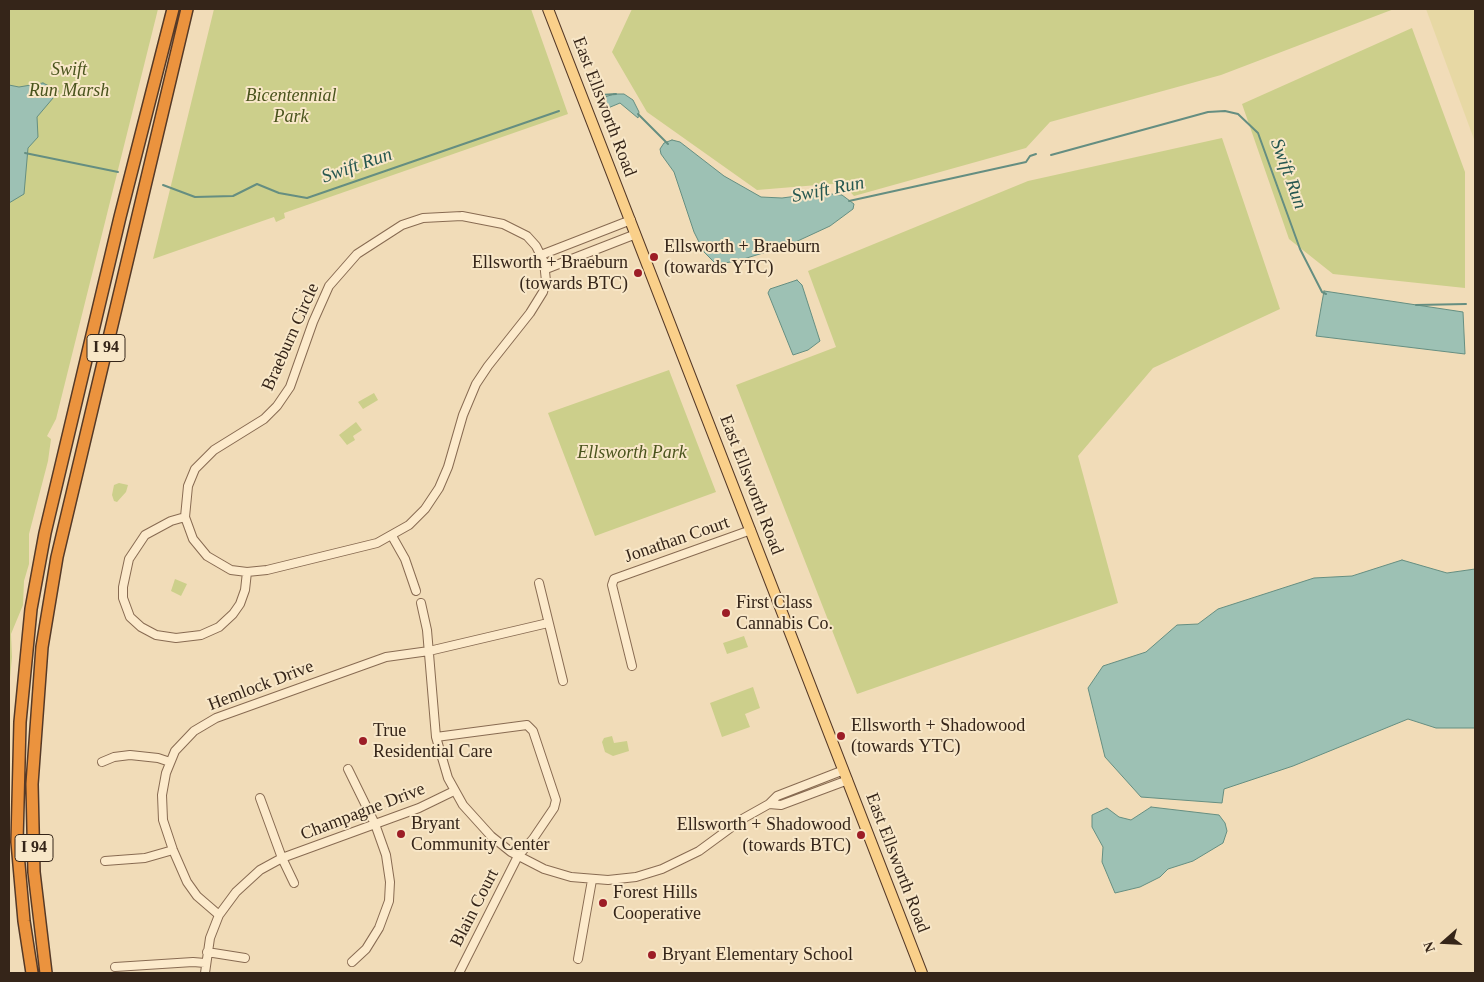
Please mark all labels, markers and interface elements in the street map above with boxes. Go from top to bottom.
street label: East Ellsworth Road [567,34,641,180]
park label: Swift Run Marsh [29,59,109,102]
park label: Bicentennial Park [246,85,336,128]
water label: Swift Run [1265,136,1311,212]
water label: Swift Run [319,143,395,189]
water label: Swift Run [790,172,866,208]
place label: Ellsworth + Braeburn (towards YTC) [664,236,820,278]
marker: Ellsworth + Braeburn (towards YTC) [648,251,660,263]
place label: Ellsworth + Braeburn (towards BTC) [472,252,628,294]
marker: Ellsworth + Braeburn (towards BTC) [632,267,644,279]
street label: Braeburn Circle [258,280,324,394]
road number: I 94 [87,334,125,362]
street label: East Ellsworth Road [714,412,788,558]
park label: Ellsworth Park [577,442,687,464]
street label: Jonathan Court [622,512,732,568]
place label: First Class Cannabis Co. [736,592,833,634]
marker: First Class Cannabis Co. [720,607,732,619]
street label: Hemlock Drive [205,656,317,716]
place label: Ellsworth + Shadowood (towards YTC) [851,715,1025,758]
place label: True Residential Care [373,720,492,762]
marker: Ellsworth + Shadowood (towards YTC) [835,730,847,742]
marker: True Residential Care [357,735,369,747]
street label: Champagne Drive [298,778,428,846]
street label: East Ellsworth Road [860,790,934,936]
place label: Bryant Community Center [411,813,549,856]
place label: Ellsworth + Shadowood (towards BTC) [677,814,851,856]
marker: Bryant Community Center [395,828,407,840]
marker: Ellsworth + Shadowood (towards BTC) [855,829,867,841]
road number: I 94 [15,834,53,861]
street label: Blain Court [446,865,504,951]
place label: Forest Hills Cooperative [613,882,701,924]
marker: Forest Hills Cooperative [597,897,609,909]
north arrow [1419,917,1469,967]
text: N [1421,940,1438,954]
place label: Bryant Elementary School [662,944,853,966]
marker: Bryant Elementary School [646,949,658,961]

